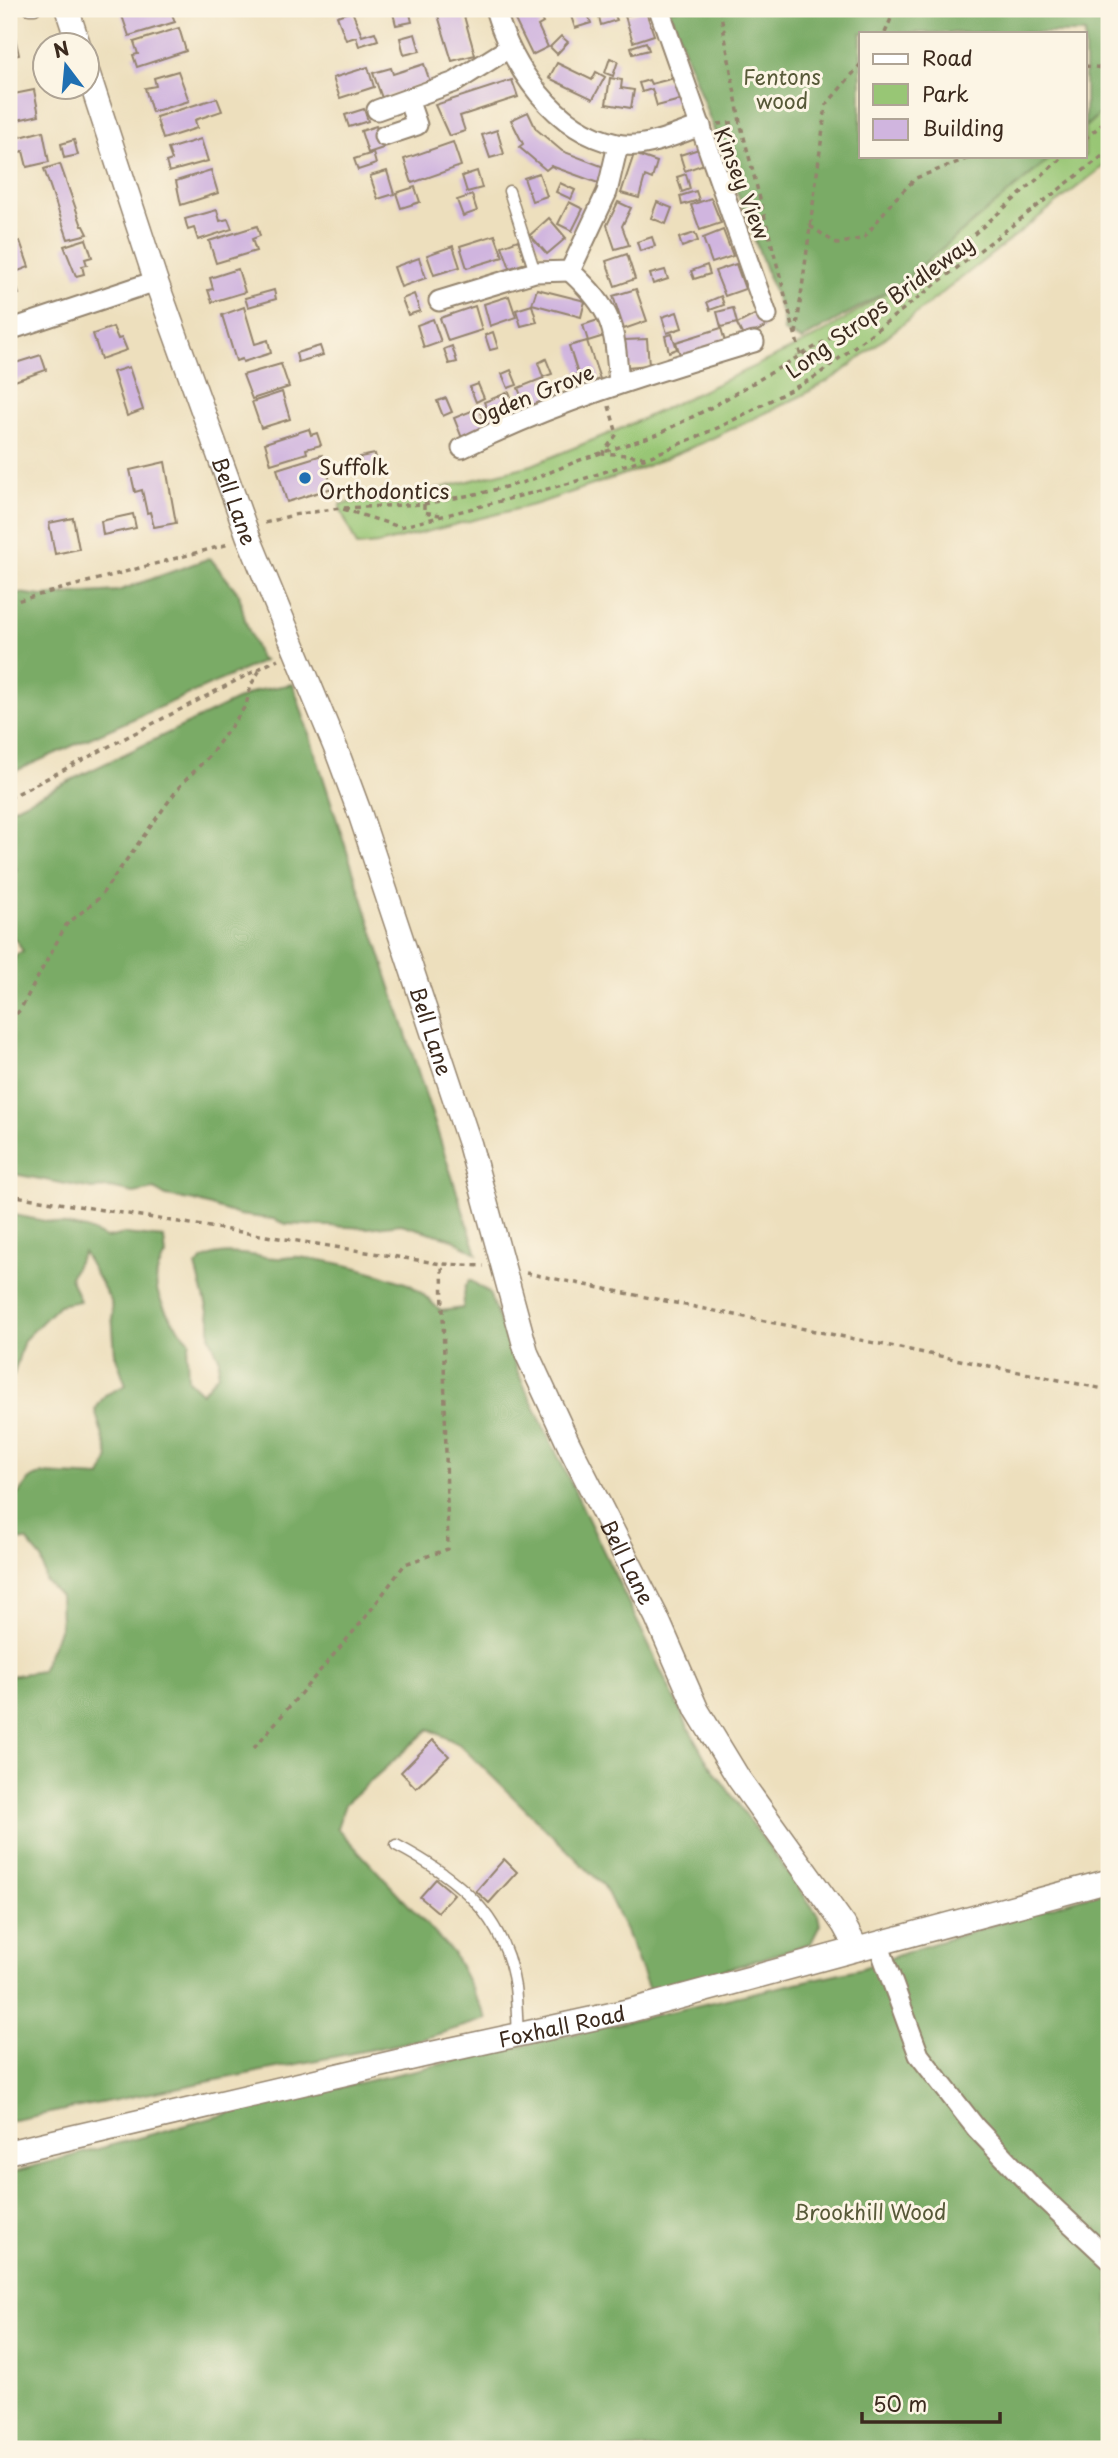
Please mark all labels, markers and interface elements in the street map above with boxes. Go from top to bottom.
north arrow [32,32,102,102]
legend [859,32,1086,158]
text: N [50,33,72,64]
text: Road [922,41,973,73]
park label: Fentons wood [743,60,821,116]
text: Park [922,77,969,109]
text: Building [922,111,1004,143]
street label: Kinsey View [707,122,779,244]
street label: Long Strops Bridleway [778,227,980,385]
street label: Ogden Grove [466,355,598,433]
place label: Suffolk Orthodontics [319,450,449,506]
street label: Bell Lane [204,451,266,550]
marker: Suffolk Orthodontics [297,470,313,486]
street label: Bell Lane [402,982,462,1080]
street label: Bell Lane [593,1513,663,1610]
street label: Foxhall Road [495,1996,628,2055]
park label: Brookhill Wood [794,2195,946,2227]
scale bar [862,2381,1001,2425]
text: 50 m [873,2387,927,2419]

